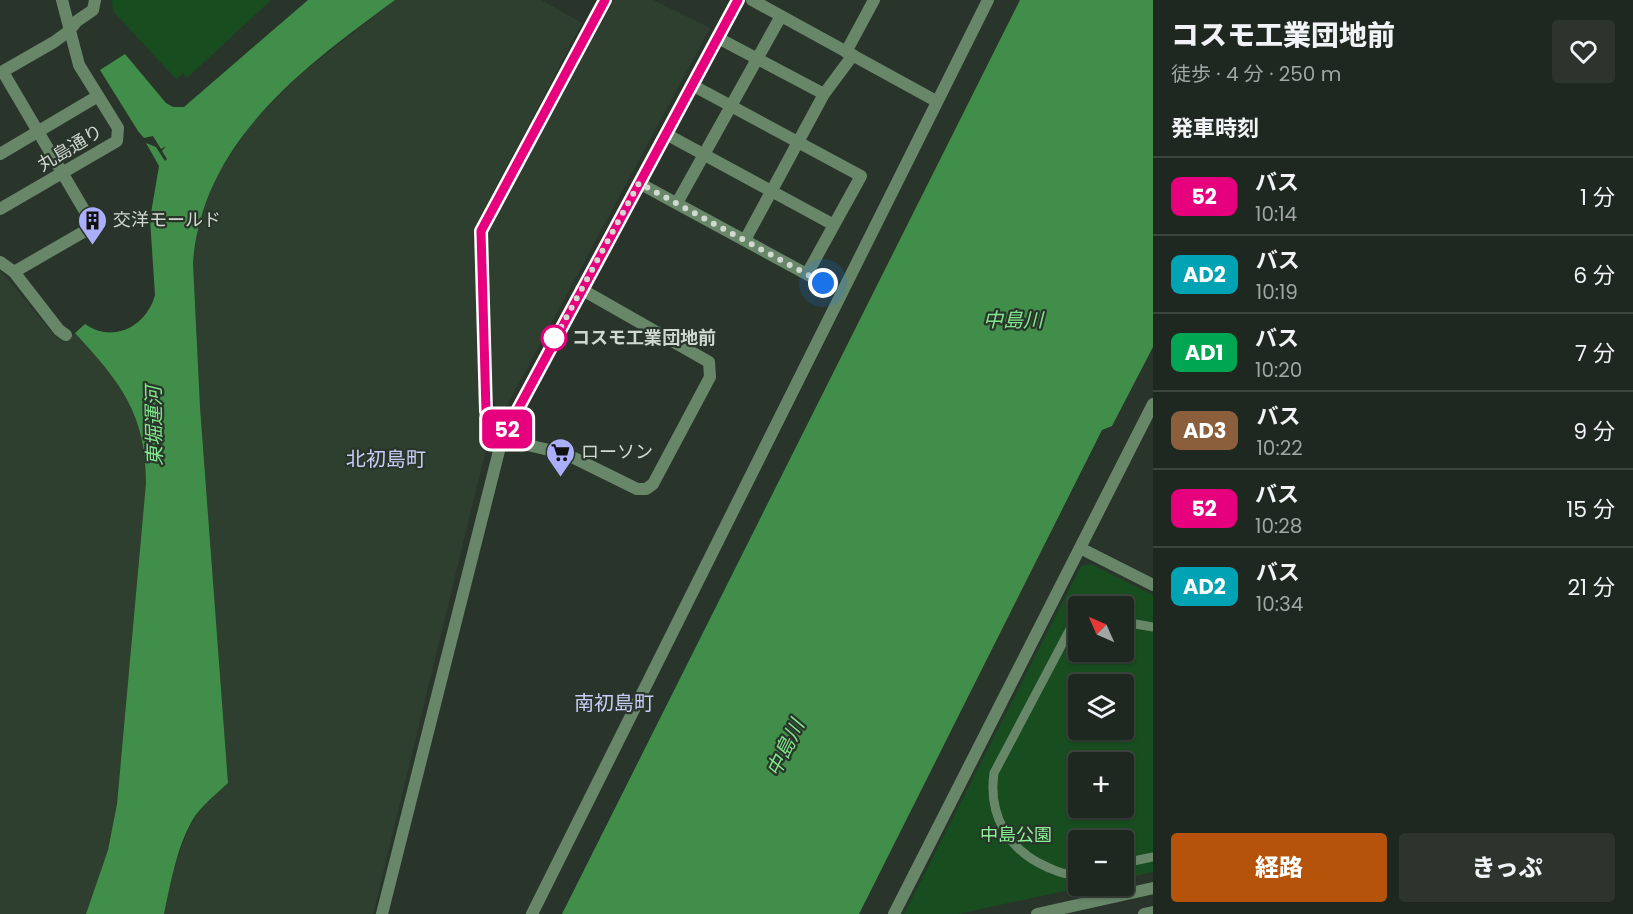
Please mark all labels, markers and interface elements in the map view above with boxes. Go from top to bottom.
text: コスモ工業団地前 [1171,16,1395,55]
button: heart [1552,20,1615,83]
text: 徒歩 · 4 分 · 250 m [1171,60,1341,88]
text: 発車時刻 [1171,113,1259,144]
street label: 丸島通り [32,118,107,177]
text: バス [1255,167,1299,198]
text: 52 [1191,182,1217,211]
text: 1 分 [1580,182,1615,213]
text: 10:14 [1255,200,1297,228]
building icon: 交洋モールド [76,204,108,246]
place label: 交洋モールド [113,207,221,232]
text: バス [1256,245,1300,276]
text: AD2 [1183,260,1226,289]
text: 6 分 [1573,260,1615,291]
your location [808,268,838,298]
text: 10:19 [1256,278,1298,306]
water label: 中島川 [983,306,1045,334]
text: バス [1255,323,1299,354]
marker: コスモ工業団地前 [541,325,567,351]
place label: コスモ工業団地前 [572,325,716,350]
text: AD1 [1185,338,1223,367]
text: 7 分 [1575,338,1615,369]
text: 10:20 [1255,356,1302,384]
water label: 東堀運河 [139,382,169,466]
text: バス [1256,401,1300,432]
line badge: 52 [480,410,534,448]
text: 52 [494,415,520,444]
text: AD3 [1183,416,1226,445]
text: 9 分 [1573,416,1615,447]
text: 10:22 [1256,434,1303,462]
supermarket icon: ローソン [544,436,576,478]
place label: ローソン [581,439,653,464]
district label: 北初島町 [346,445,426,473]
text: バス [1255,479,1299,510]
text: 52 [1191,494,1217,523]
text: 15 分 [1566,494,1615,525]
text: 10:28 [1255,512,1302,540]
text: バス [1256,557,1300,588]
text: AD2 [1183,572,1226,601]
text: 21 分 [1567,572,1615,603]
text: 10:34 [1256,590,1303,618]
north arrow [1068,596,1134,662]
map controls [1068,596,1134,896]
button: layers [1068,674,1134,740]
district label: 南初島町 [574,689,654,717]
water label: 中島川 [759,713,812,781]
button: + [1068,752,1134,818]
park label: 中島公園 [980,822,1052,847]
button: − [1068,830,1134,896]
button: 経路 [1171,833,1387,902]
button: きっぷ [1399,833,1615,902]

